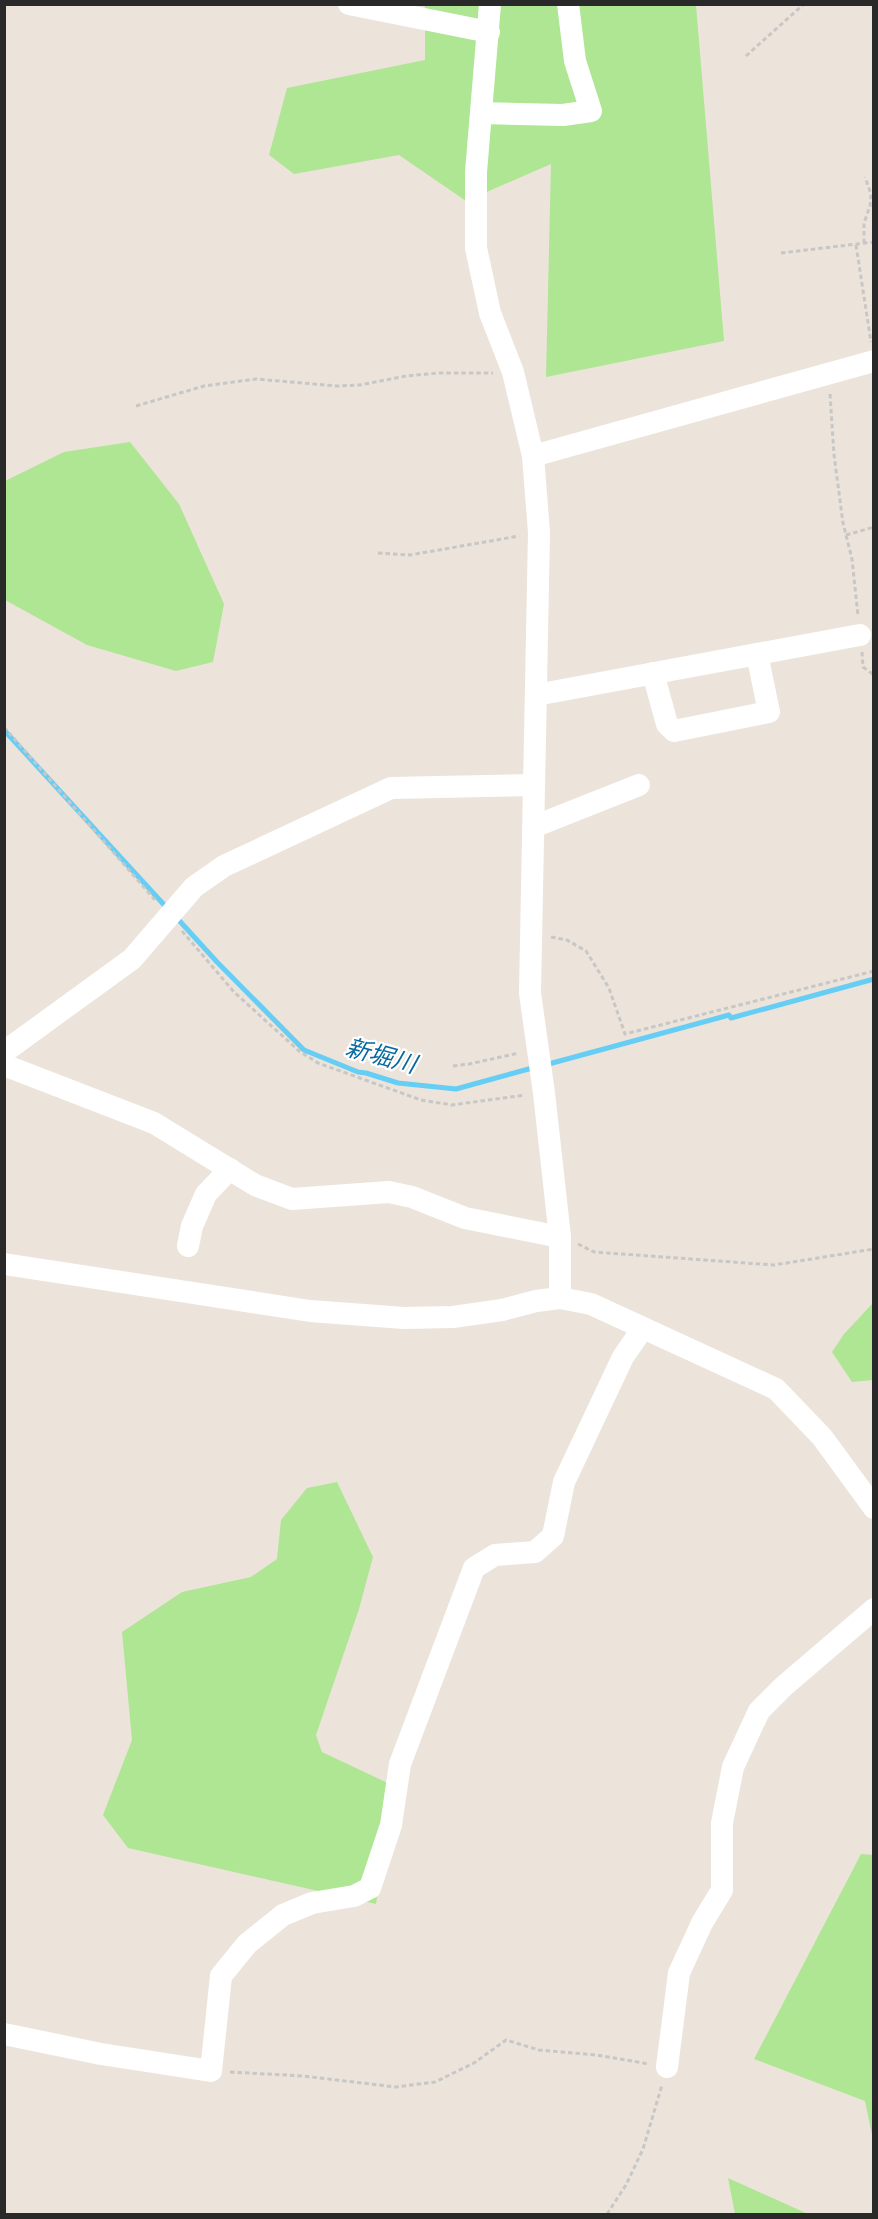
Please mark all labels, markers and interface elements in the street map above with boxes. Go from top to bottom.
water label: 新堀川 [342,1031,423,1081]

